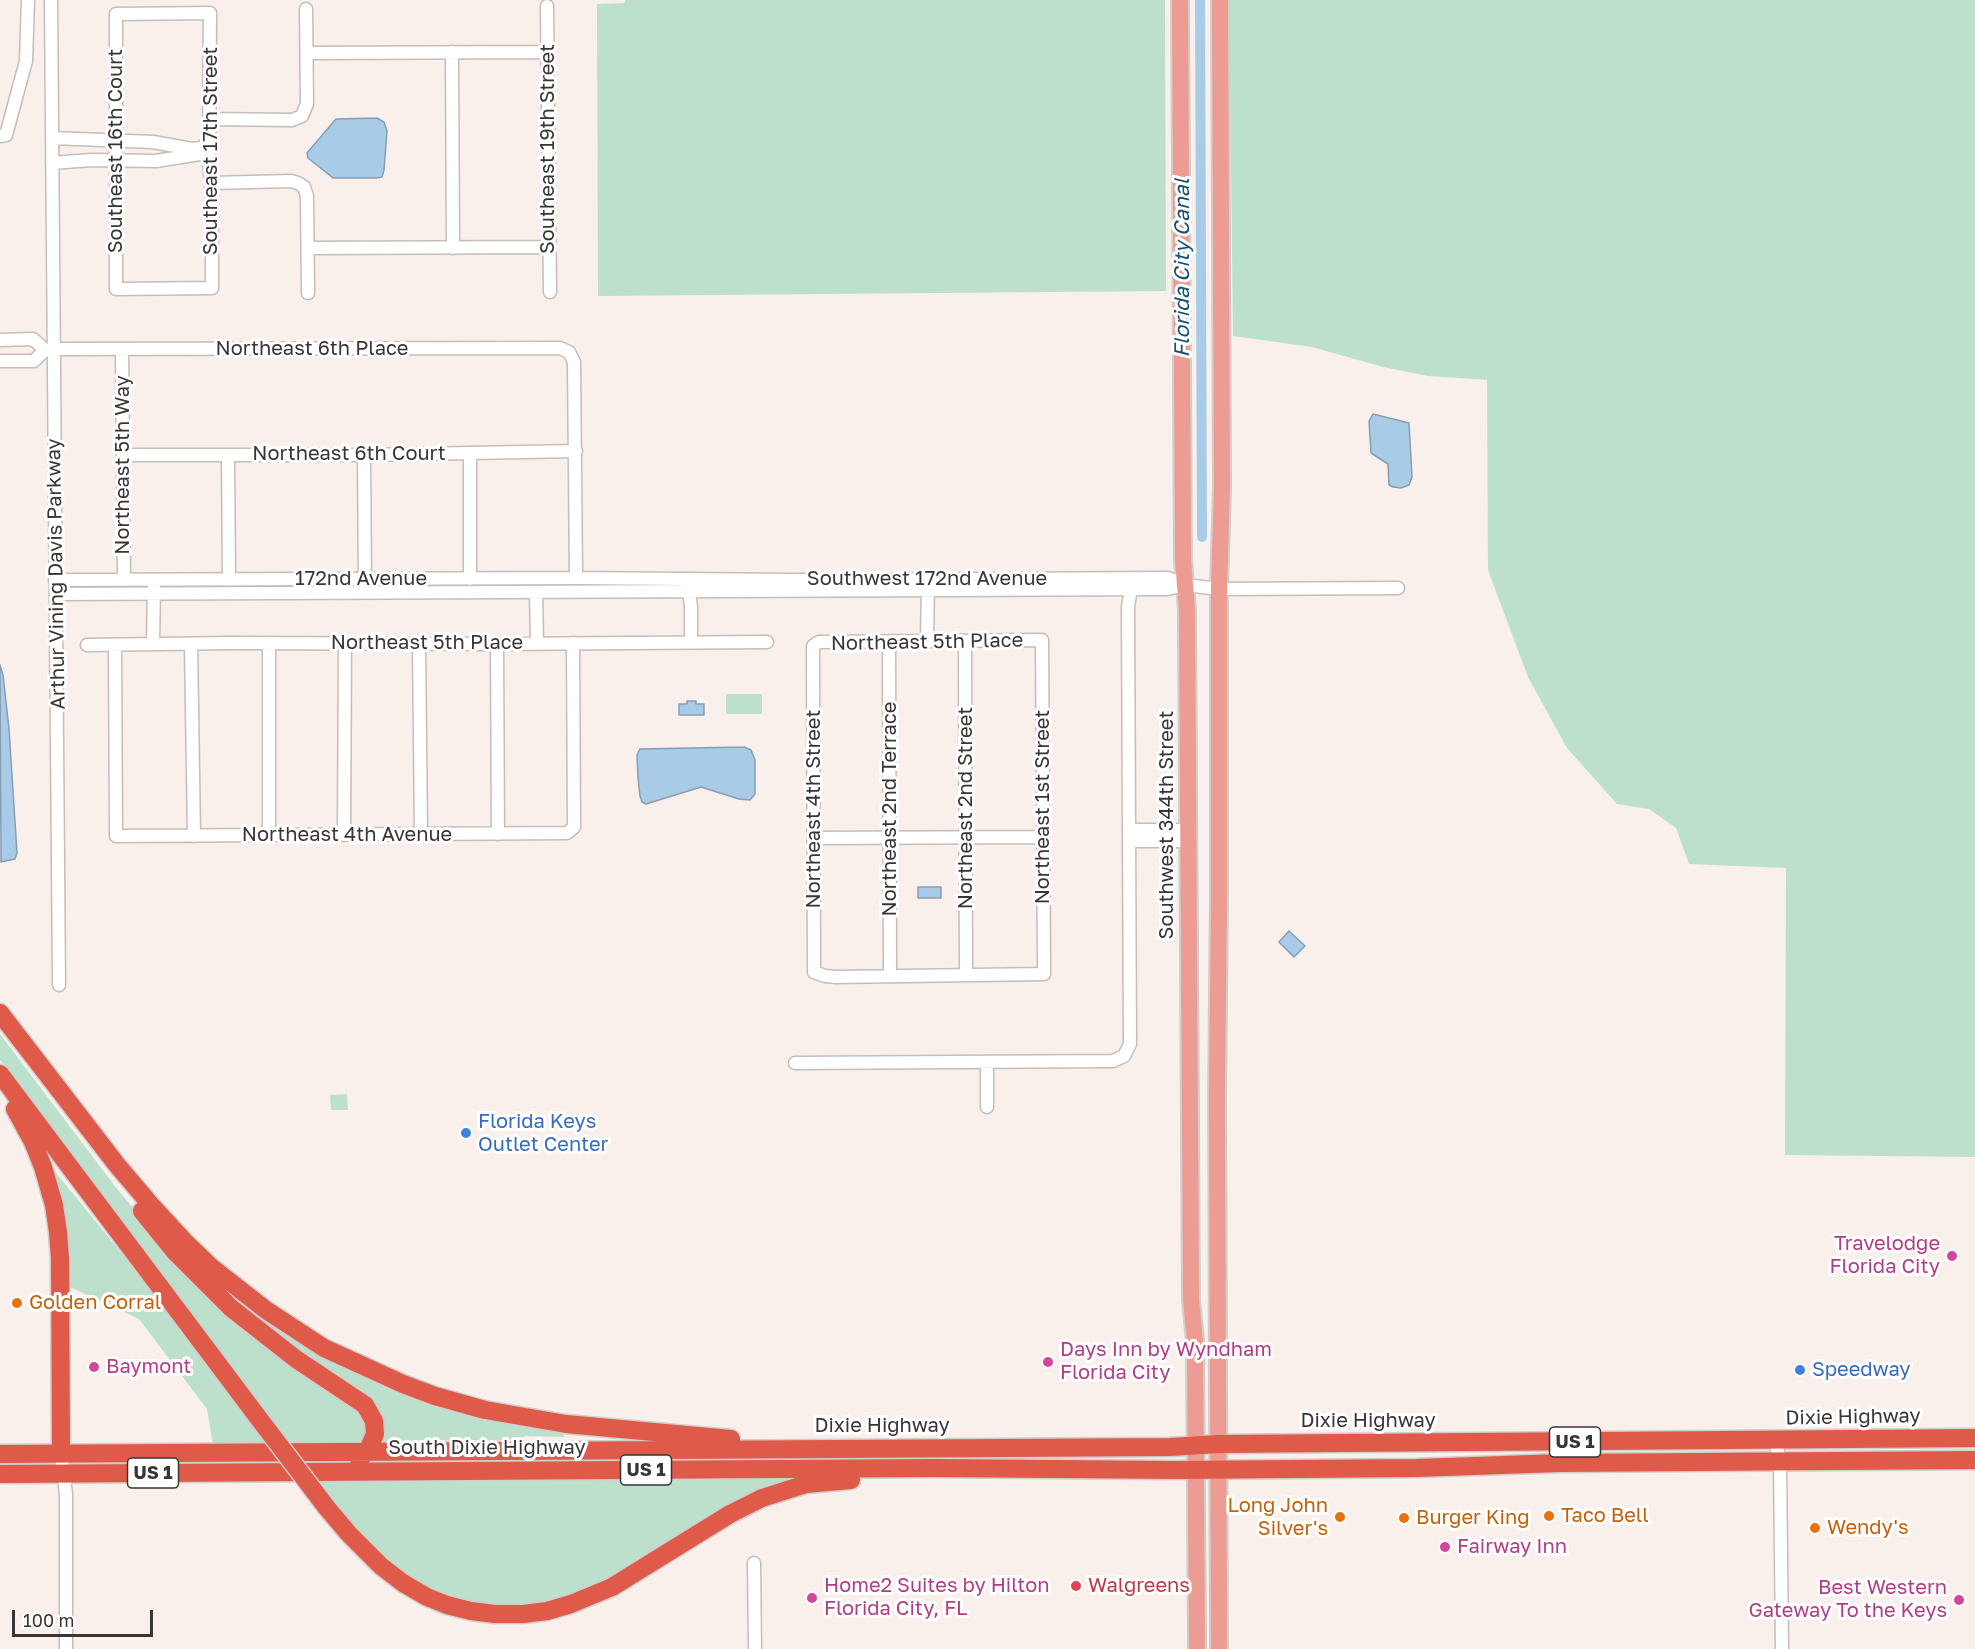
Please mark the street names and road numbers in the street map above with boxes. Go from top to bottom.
street label: Southeast 19th Street [536,44,560,254]
street label: Southeast 17th Street [199,47,223,255]
street label: Southeast 16th Court [104,49,128,253]
street label: Northeast 6th Place [216,337,408,361]
street label: Northeast 5th Way [111,375,135,555]
street label: Arthur Vining Davis Parkway [42,438,70,710]
street label: Northeast 6th Court [252,442,446,466]
street label: 172nd Avenue [295,567,427,591]
street label: Southwest 172nd Avenue [807,567,1047,591]
street label: Northeast 5th Place [831,628,1023,656]
street label: Northeast 5th Place [331,631,523,655]
street label: Northeast 2nd Terrace [878,702,902,916]
street label: Northeast 2nd Street [954,707,978,909]
street label: Northeast 4th Street [802,710,826,908]
street label: Northeast 1st Street [1031,710,1055,904]
street label: Southwest 344th Street [1155,711,1179,939]
street label: Northeast 4th Avenue [242,823,452,847]
street label: Dixie Highway [1785,1404,1921,1430]
street label: Dixie Highway [1300,1409,1436,1433]
street label: Dixie Highway [814,1414,950,1438]
road number: US 1 [1550,1427,1600,1457]
street label: South Dixie Highway [388,1436,586,1460]
road number: US 1 [620,1455,672,1485]
road number: US 1 [128,1458,178,1488]

